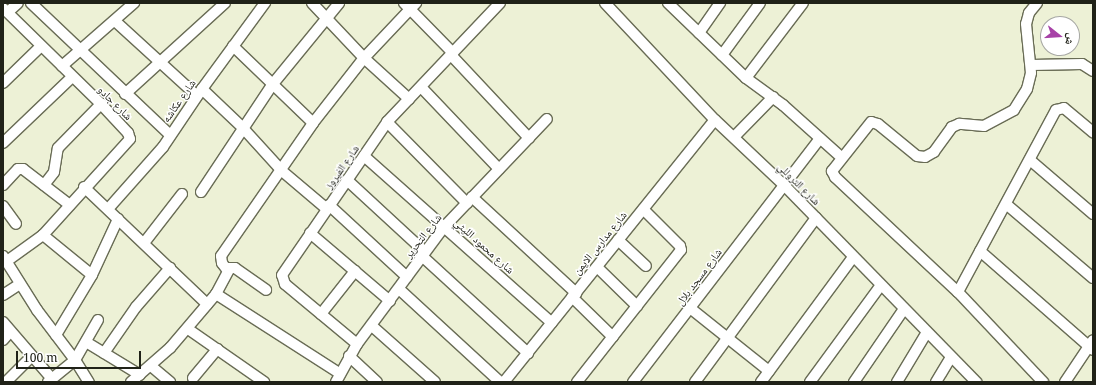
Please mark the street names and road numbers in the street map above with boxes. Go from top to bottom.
street label: شارع عكاشه [159,77,199,125]
street label: شارع جادو [95,83,135,123]
street label: شارع الفيروز [322,142,362,192]
street label: شارع التروللي [775,160,823,208]
street label: شارع مدارس الايمن [570,209,630,277]
street label: شارع التحرير [402,211,444,261]
street label: شارع محمود الليثي [451,216,517,276]
street label: شارع مسجد بلال [673,246,725,308]

